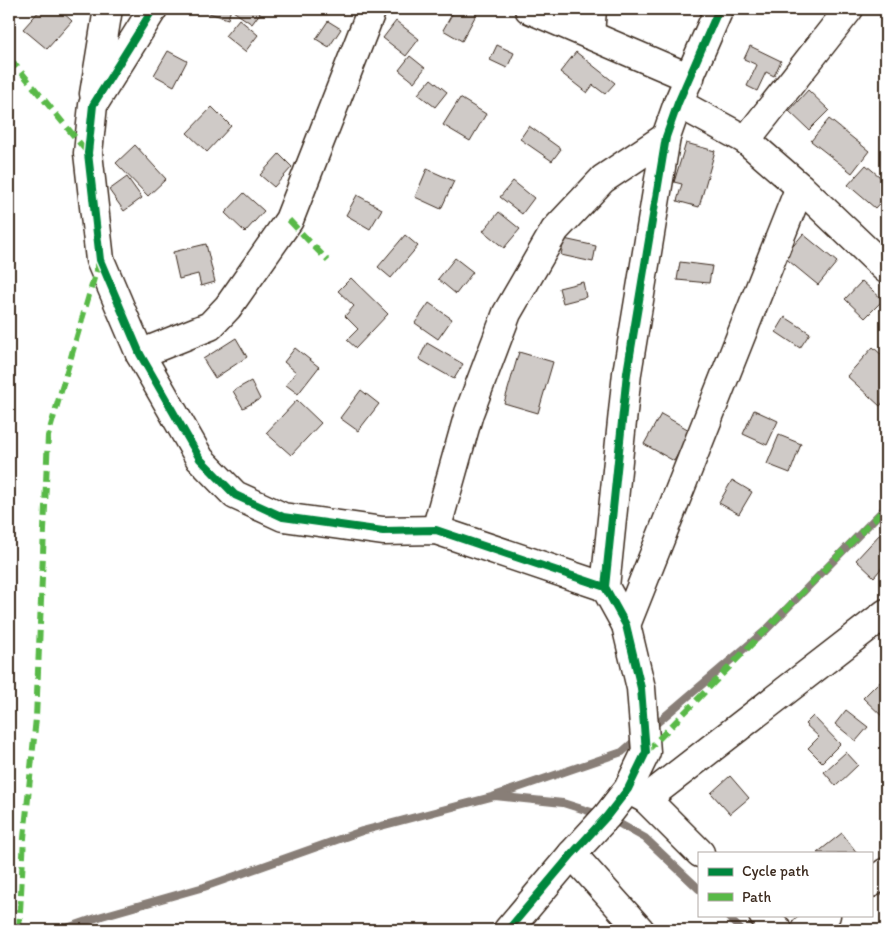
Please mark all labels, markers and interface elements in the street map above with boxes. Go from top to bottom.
legend [698,852,872,916]
text: Cycle path [742,862,809,880]
text: Path [742,888,771,906]

